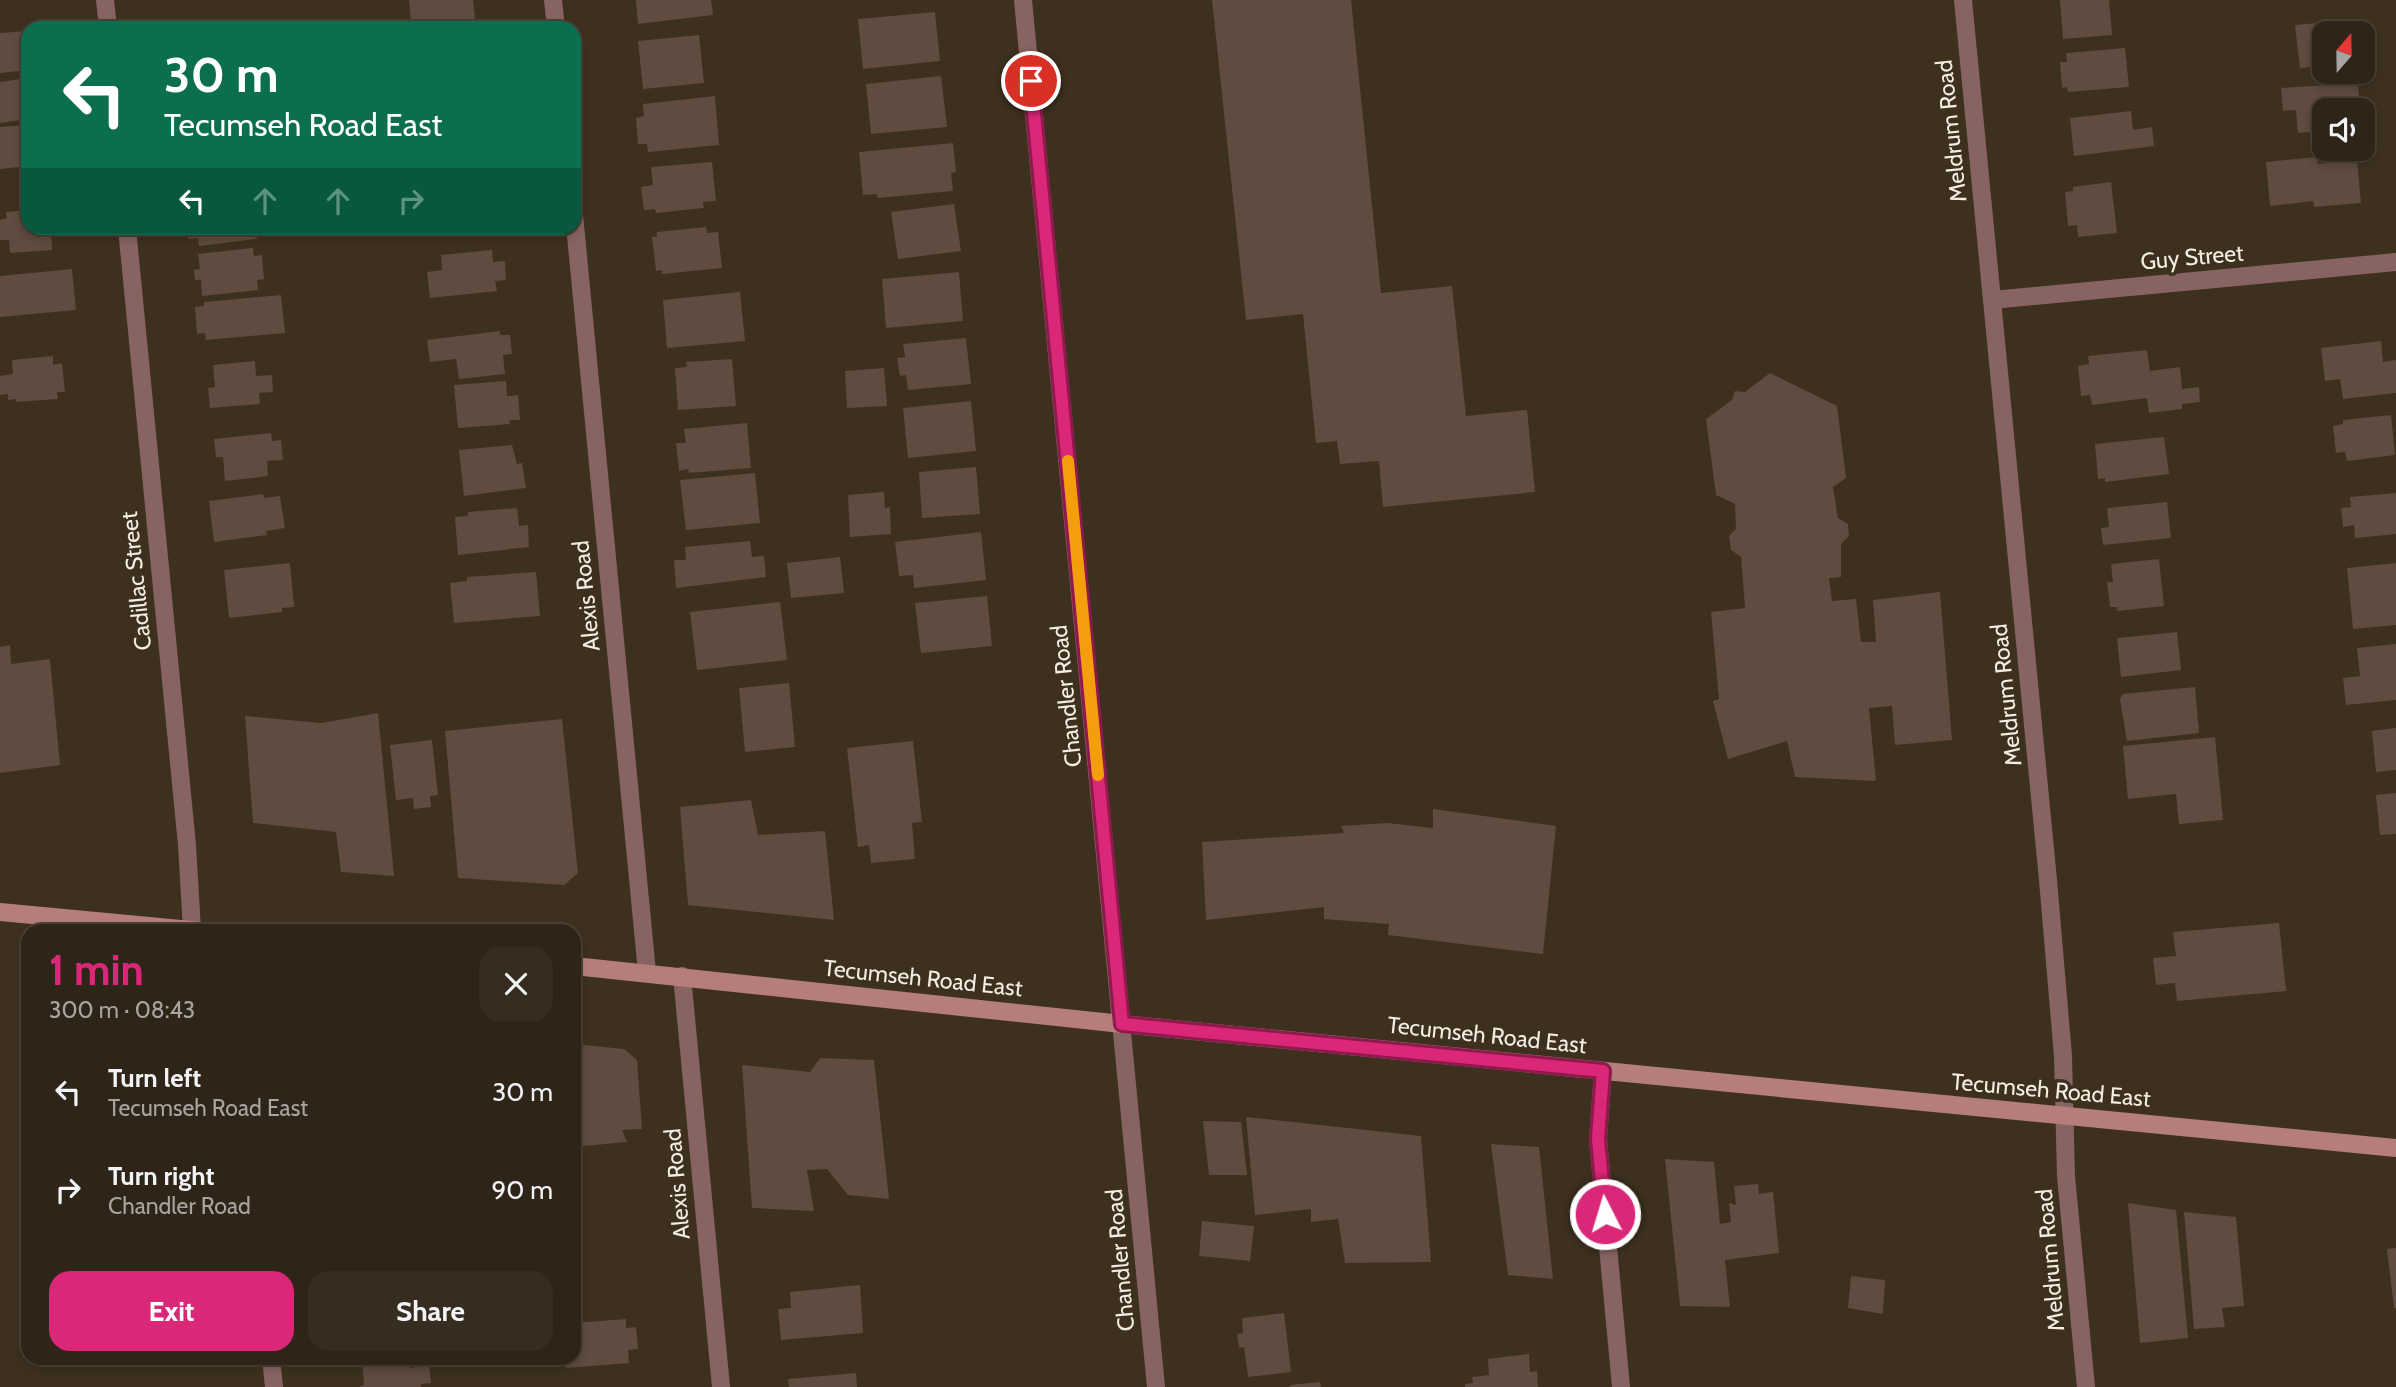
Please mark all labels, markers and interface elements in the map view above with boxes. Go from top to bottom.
north arrow [2312,21,2375,84]
map controls [2312,21,2375,161]
text: 30 m [164,45,279,104]
icon: left [49,49,140,140]
pin [1001,51,1061,111]
street label: Meldrum Road [1930,59,1972,203]
icon: arrive [1012,62,1050,100]
button: sound [2312,98,2375,161]
text: Tecumseh Road East [164,105,442,144]
icon: left [173,182,211,220]
icon: ahead [246,182,284,220]
icon: ahead [319,182,357,220]
icon: right [392,182,430,220]
street label: Guy Street [2139,239,2245,275]
street label: Cadillac Street [115,510,157,652]
street label: Alexis Road [566,539,606,653]
street label: Meldrum Road [1985,623,2027,767]
street label: Chandler Road [1045,624,1087,768]
text: 1 min [49,944,144,996]
button: close [479,947,553,1021]
street label: Tecumseh Road East [822,954,1024,1002]
text: 300 m · 08:43 [49,996,195,1024]
street label: Tecumseh Road East [1386,1011,1588,1059]
text: Turn left [108,1062,201,1094]
street label: Tecumseh Road East [1950,1067,2152,1113]
icon: left [49,1073,87,1111]
text: 30 m [492,1076,553,1108]
text: Tecumseh Road East [108,1094,308,1122]
street label: Alexis Road [658,1127,696,1241]
text: Turn right [108,1160,214,1192]
icon: right [49,1171,87,1209]
text: 90 m [491,1174,553,1206]
position arrow [1568,1177,1642,1251]
street label: Chandler Road [1100,1188,1140,1332]
street label: Meldrum Road [2030,1188,2070,1332]
text: Chandler Road [108,1192,251,1220]
button: Exit [49,1271,294,1351]
button: Share [308,1271,553,1351]

